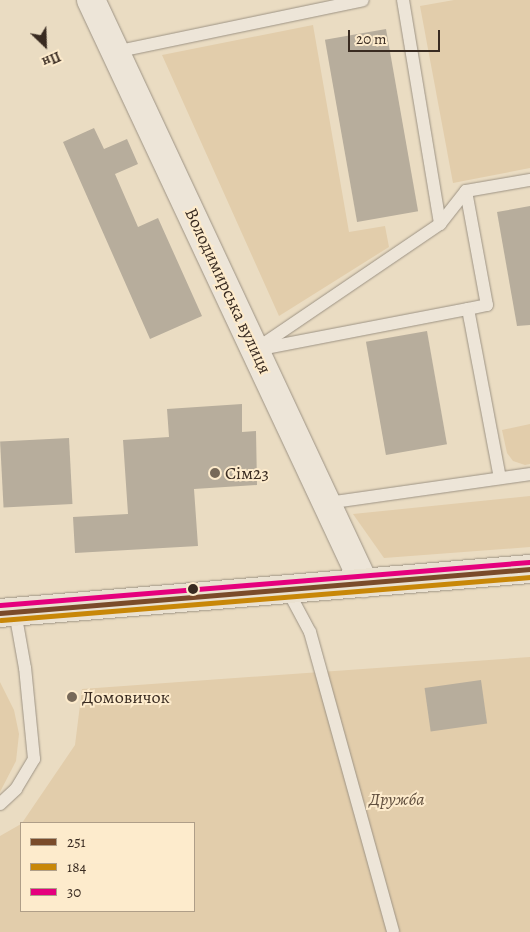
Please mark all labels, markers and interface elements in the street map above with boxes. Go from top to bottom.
north arrow [20,20,70,70]
scale bar [350,20,442,52]
text: 20 m [356,29,387,49]
text: Пн [39,47,64,72]
street label: Володимирська вулиця [180,205,276,377]
place label: Сім23 [225,462,269,484]
marker: Сім23 [209,467,221,479]
unlabelled marker [188,584,198,594]
place label: Домовичок [82,686,170,708]
marker: Домовичок [66,691,78,703]
park label: Дружба [369,788,425,810]
legend [20,822,195,912]
text: 251 [67,832,86,852]
text: 184 [67,857,86,877]
text: 30 [67,882,81,902]

